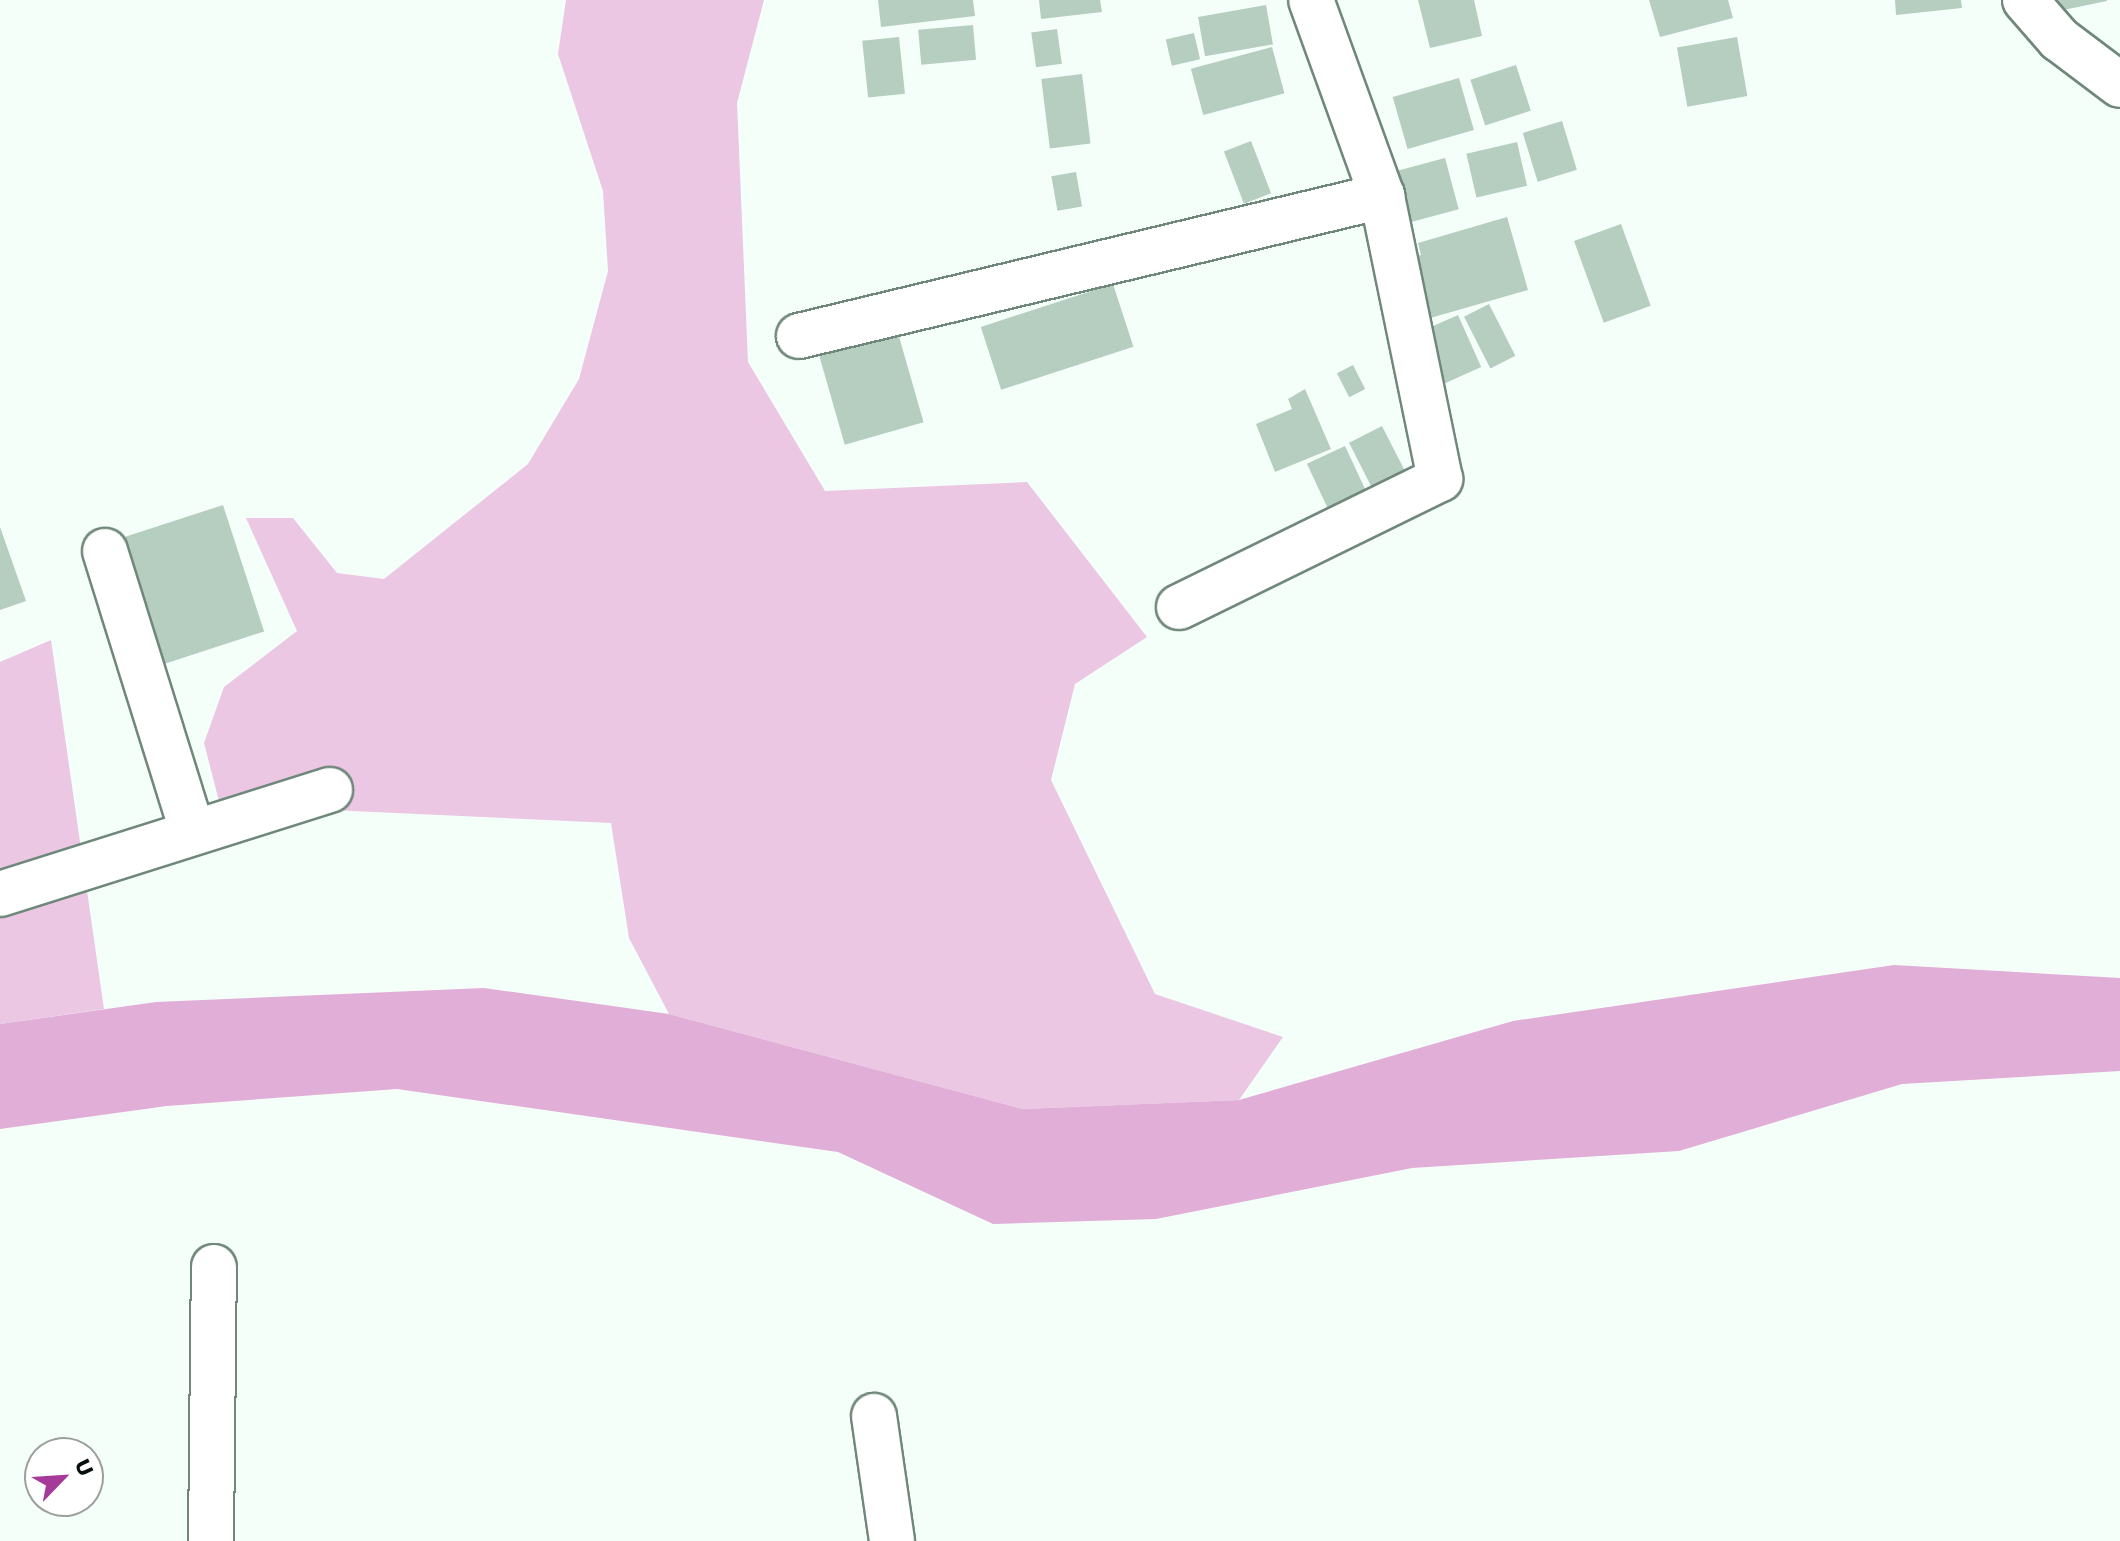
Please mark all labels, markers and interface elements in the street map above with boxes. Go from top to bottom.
north arrow [24,1437,104,1517]
text: U [70,1455,99,1480]

